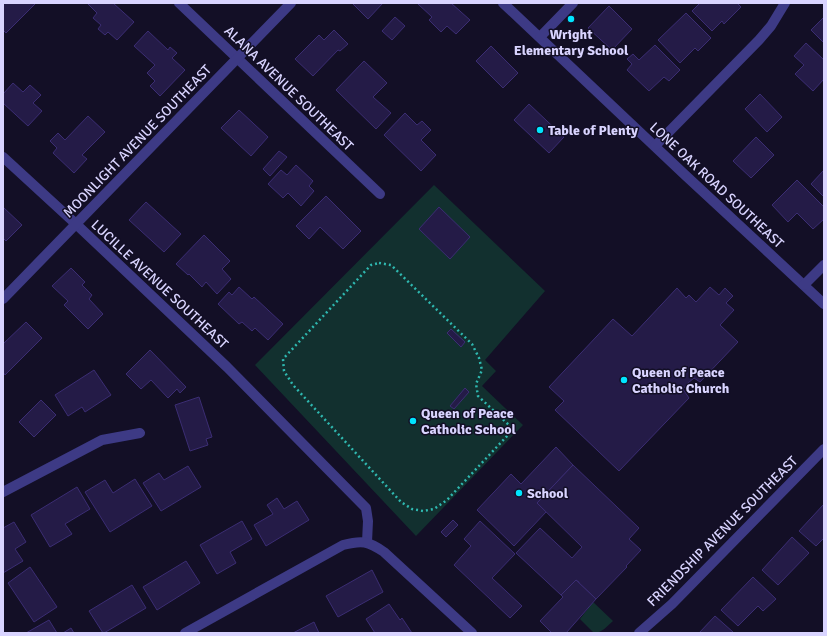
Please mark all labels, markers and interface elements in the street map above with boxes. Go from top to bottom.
marker: Wright Elementary School [566,14,576,24]
street label: ALANA AVENUE SOUTHEAST [221,22,357,154]
place label: Wright Elementary School [514,26,629,59]
street label: MOONLIGHT AVENUE SOUTHEAST [60,61,215,221]
street label: LONE OAK ROAD SOUTHEAST [646,119,787,252]
place label: Table of Plenty [548,122,638,139]
marker: Table of Plenty [535,125,545,135]
street label: LUCILLE AVENUE SOUTHEAST [88,216,232,352]
place label: Queen of Peace Catholic Church [632,364,730,397]
marker: Queen of Peace Catholic Church [619,375,629,385]
place label: Queen of Peace Catholic School [421,405,517,438]
marker: Queen of Peace Catholic School [408,416,418,426]
street label: FRIENDSHIP AVENUE SOUTHEAST [644,453,801,610]
place label: School [527,485,569,502]
marker: School [514,488,524,498]

